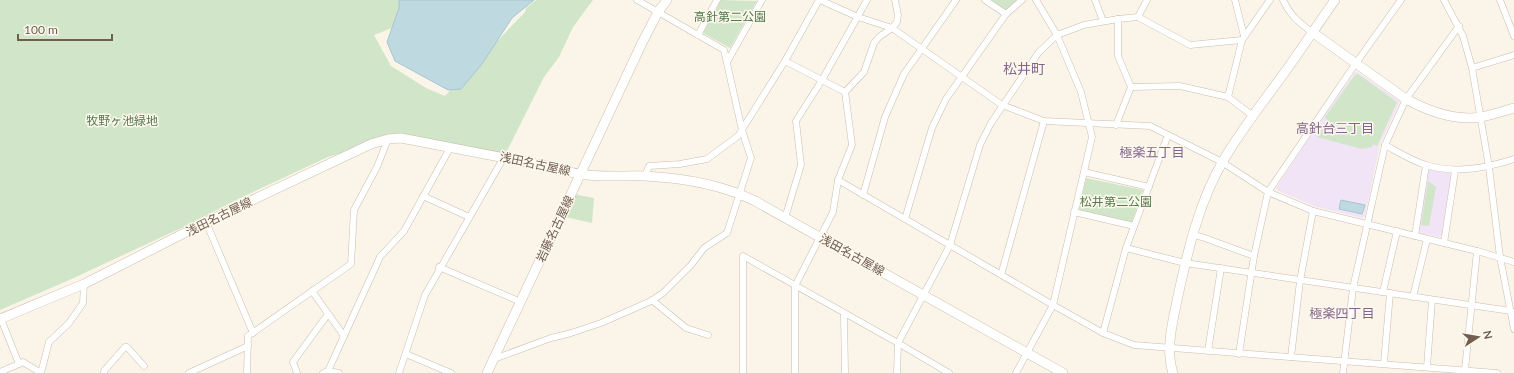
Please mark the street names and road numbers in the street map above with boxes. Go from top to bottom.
street label: 浅田名古屋線 [498,149,572,178]
street label: 岩藤名古屋線 [533,193,577,265]
street label: 浅田名古屋線 [183,194,254,239]
street label: 浅田名古屋線 [817,231,887,279]

